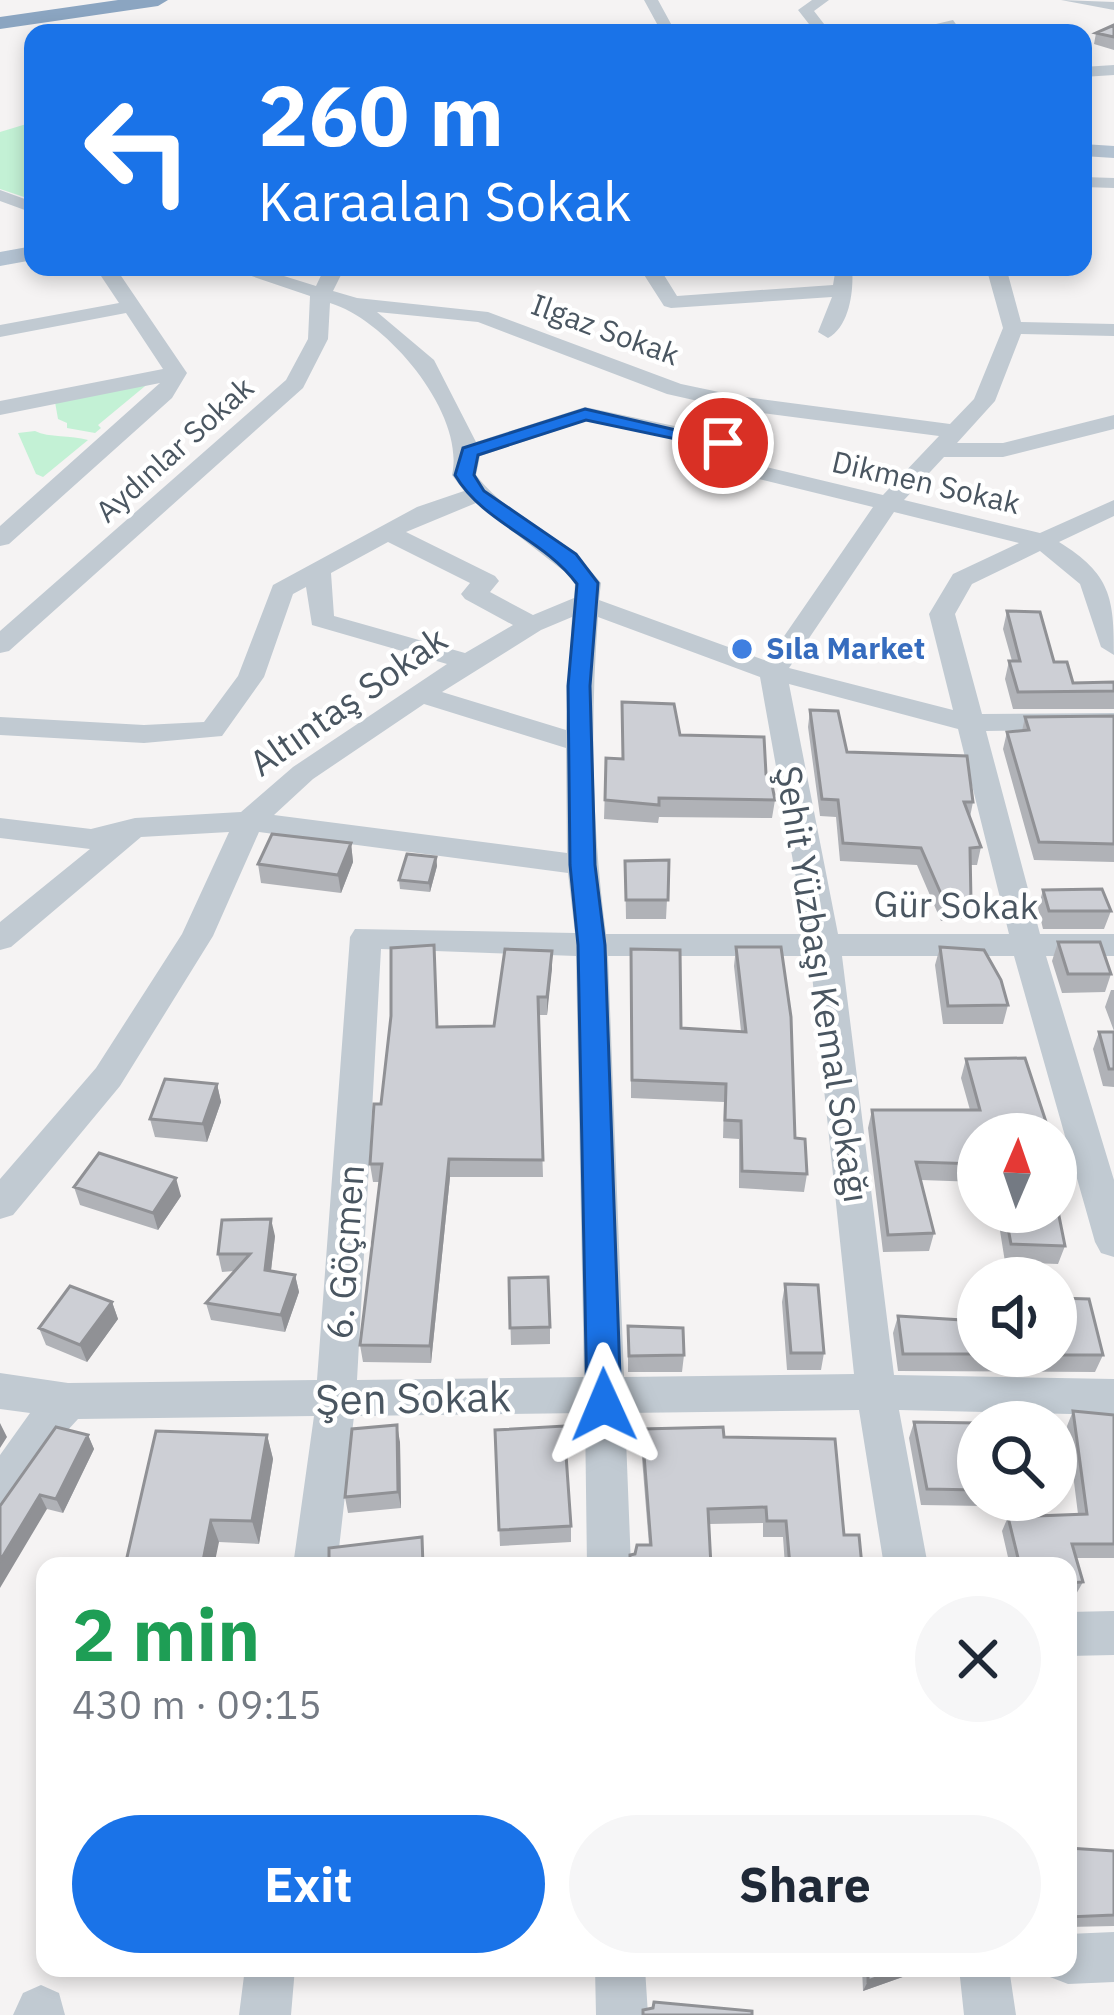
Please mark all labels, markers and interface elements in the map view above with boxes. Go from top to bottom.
text: 260 m [258,60,504,169]
icon: left [60,72,216,228]
text: Karaalan Sokak [258,166,632,236]
street label: Ilgaz Sokak [526,284,685,373]
street label: Aydınlar Sokak [87,368,261,530]
pin [672,392,774,494]
icon: arrive [690,410,756,476]
street label: Dikmen Sokak [828,441,1024,522]
street label: Altıntaş Sokak [240,615,456,786]
place label: Sıla Market [766,628,925,667]
marker: Sıla Market [729,636,755,662]
street label: Şehit Yüzbaşı Kemal Sokağı [766,762,881,1206]
street label: Gür Sokak [873,880,1039,929]
north arrow [957,1113,1077,1233]
map controls [957,1113,1077,1521]
street label: 6. Göçmen [315,1163,374,1341]
button: sound [957,1257,1077,1377]
position arrow [541,1342,667,1468]
street label: Şen Sokak [315,1368,511,1427]
button: search [957,1401,1077,1521]
text: 2 min [72,1587,260,1681]
button: close [915,1596,1041,1722]
text: 430 m · 09:15 [72,1679,322,1730]
button: Exit [72,1815,545,1953]
button: Share [569,1815,1041,1953]

